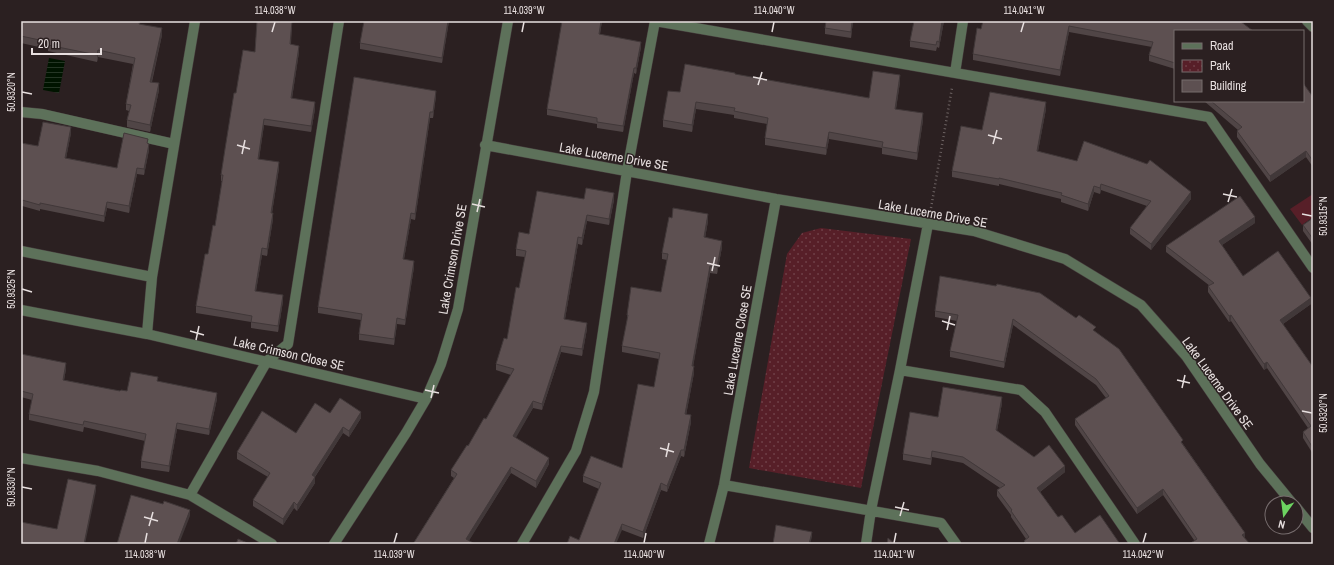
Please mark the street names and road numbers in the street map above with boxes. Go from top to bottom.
street label: Lake Lucerne Drive SE [558,139,670,174]
street label: Lake Lucerne Drive SE [877,196,989,231]
street label: Lake Crimson Drive SE [434,202,471,316]
street label: Lake Lucerne Close SE [719,283,756,397]
street label: Lake Crimson Close SE [232,332,346,375]
street label: Lake Lucerne Drive SE [1178,334,1257,433]

